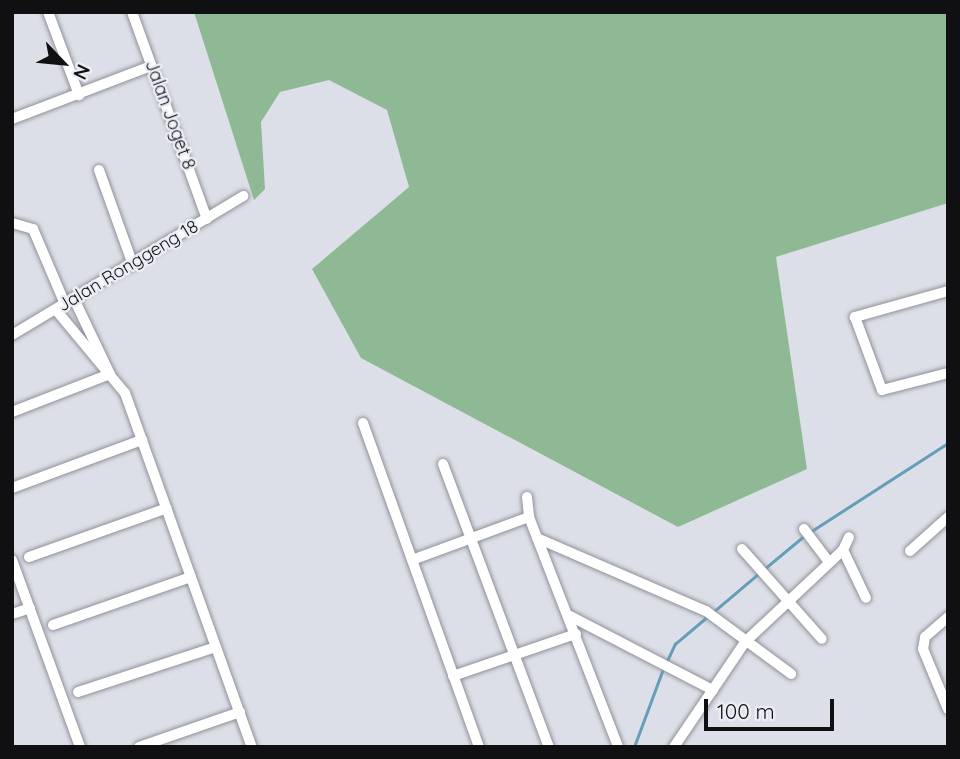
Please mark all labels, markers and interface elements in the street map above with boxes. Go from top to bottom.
north arrow [28,28,98,98]
street label: Jalan Joget 8 [140,58,200,172]
text: N [68,61,96,84]
street label: Jalan Ronggeng 18 [54,216,202,316]
scale bar [708,686,838,730]
text: 100 m [717,698,775,724]

